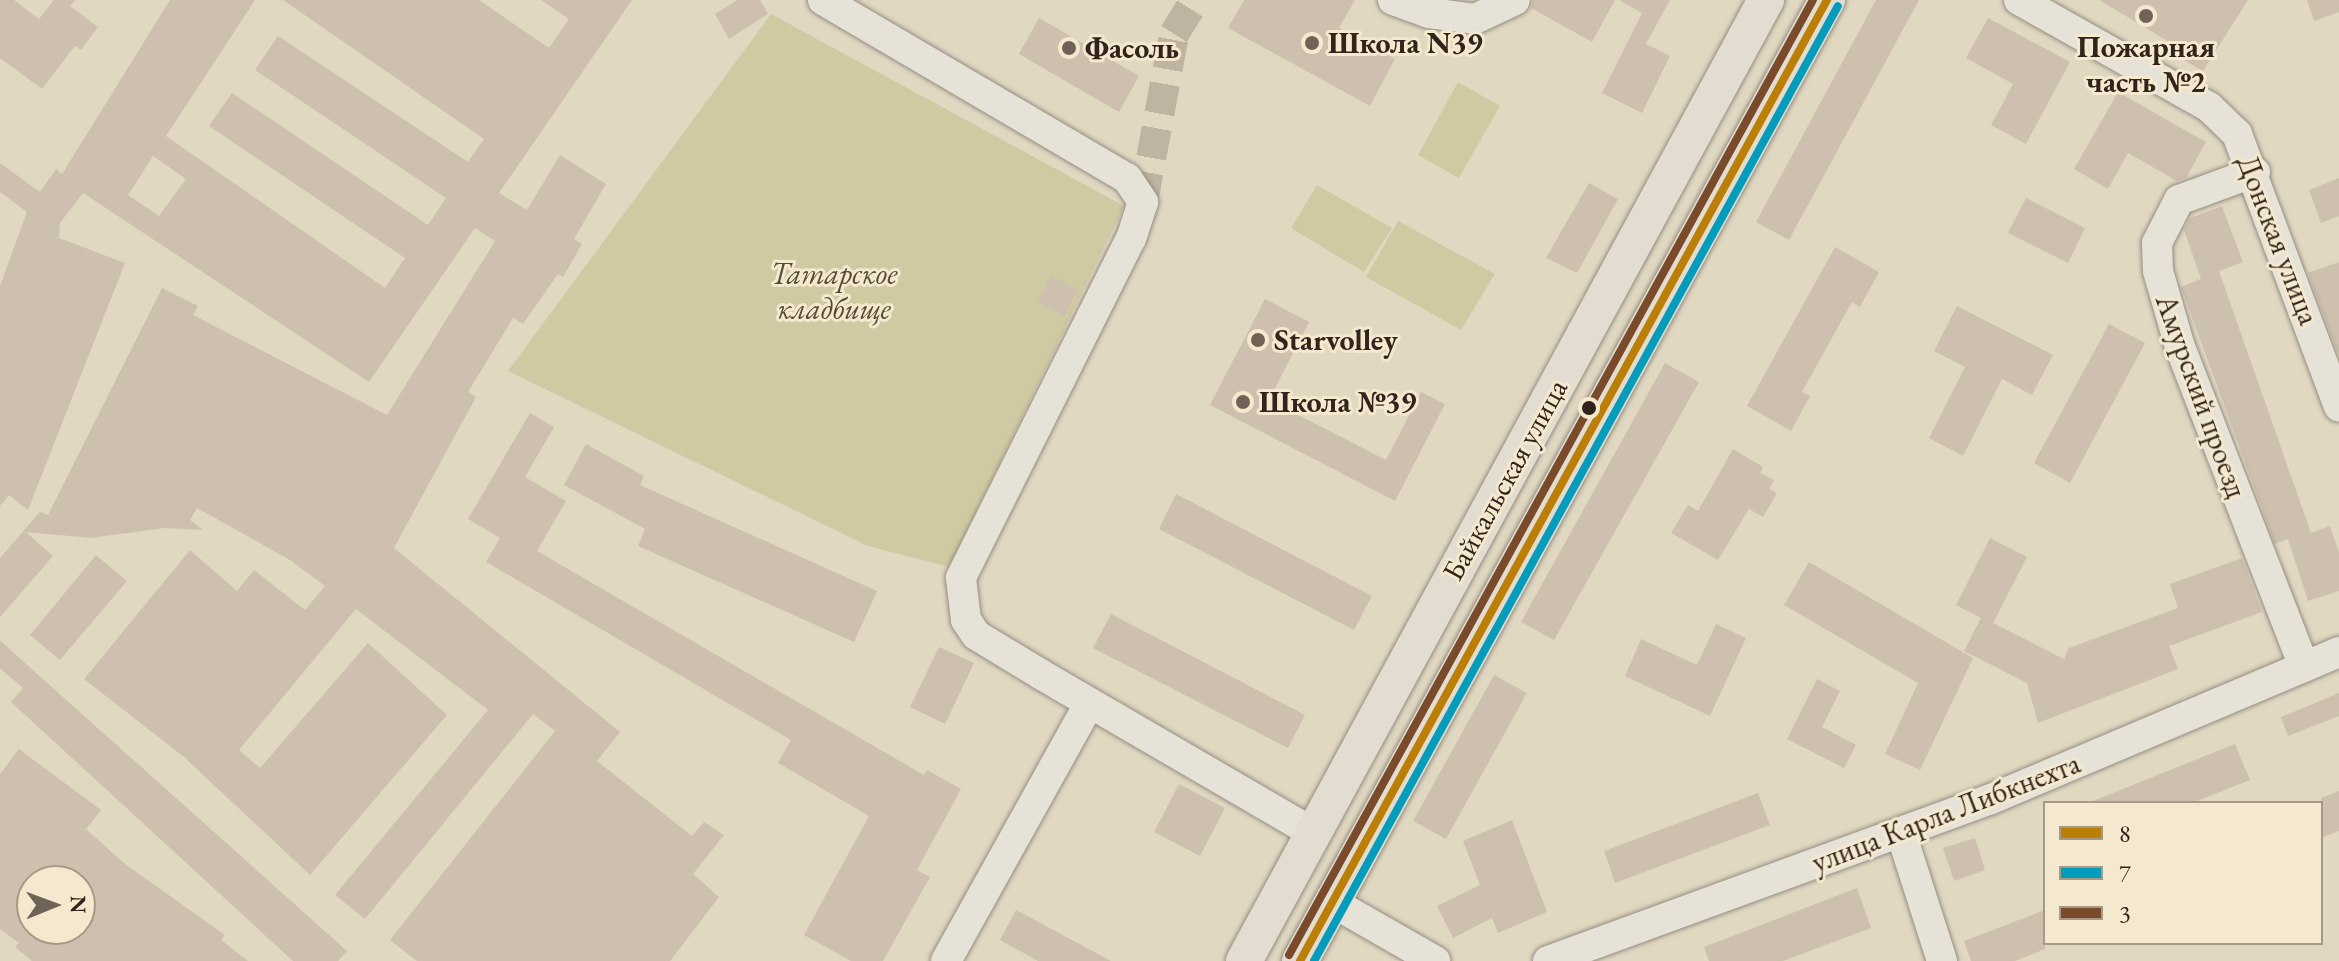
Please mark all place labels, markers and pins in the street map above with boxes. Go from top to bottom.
marker: Пожарная часть №2 [2137,7,2155,25]
place label: Школа N39 [1328,25,1483,61]
place label: Пожарная часть №2 [2077,29,2215,100]
place label: Фасоль [1085,30,1179,66]
marker: Школа N39 [1303,34,1321,52]
marker: Фасоль [1060,39,1078,57]
place label: Starvolley [1274,322,1398,358]
marker: Starvolley [1249,331,1267,349]
place label: Школа №39 [1259,384,1416,420]
marker: Школа №39 [1234,393,1252,411]
unlabelled marker [1581,400,1597,416]

